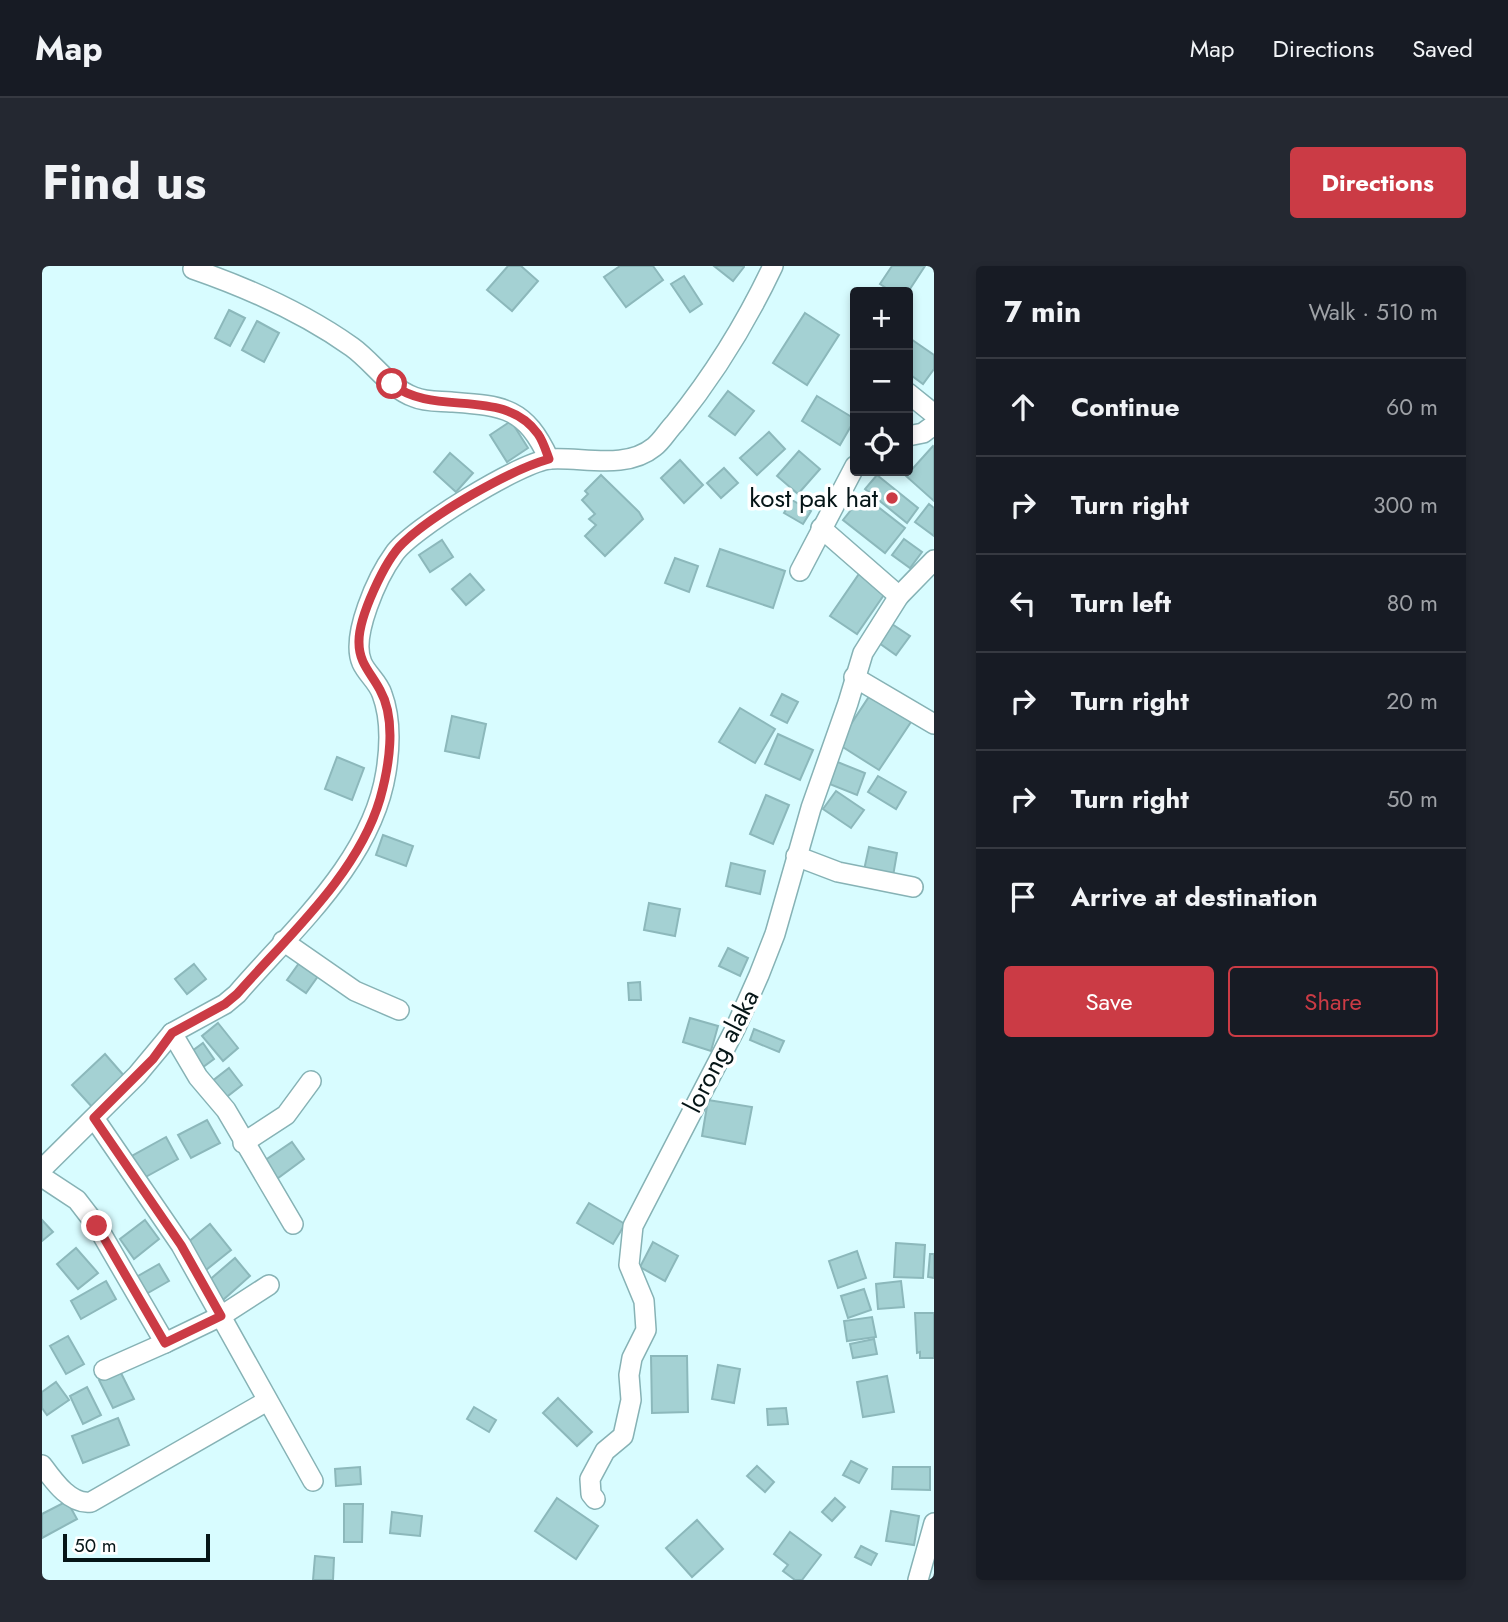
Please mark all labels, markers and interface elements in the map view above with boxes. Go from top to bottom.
text: Map [35,25,103,72]
text: Map [1190,31,1235,66]
text: Directions [1273,31,1374,66]
text: Saved [1412,31,1473,66]
text: Find us [42,147,206,217]
button: Directions [1290,147,1466,218]
map controls [850,287,913,476]
button: + [850,287,913,350]
text: 7 min [1004,290,1081,333]
text: Walk · 510 m [1308,295,1438,329]
button: − [850,350,913,413]
route start [376,368,407,399]
icon: ahead [1004,388,1042,426]
text: Continue [1071,388,1180,426]
text: 60 m [1386,390,1438,424]
button: locate [850,413,913,476]
place label: kost pak hat [749,479,879,517]
icon: right [1004,486,1042,524]
text: Turn right [1071,486,1189,524]
text: 300 m [1373,488,1438,522]
marker: kost pak hat [884,490,900,506]
icon: left [1004,584,1042,622]
text: Turn left [1071,584,1171,622]
text: 80 m [1387,586,1438,620]
icon: right [1004,682,1042,720]
text: Turn right [1071,682,1189,720]
text: 20 m [1386,684,1438,718]
icon: right [1004,780,1042,818]
text: Turn right [1071,780,1189,818]
text: 50 m [1386,782,1438,816]
icon: arrive [1004,878,1042,916]
text: Arrive at destination [1071,878,1318,916]
button: Save [1004,966,1214,1037]
button: Share [1228,966,1438,1037]
street label: lorong alaka [674,983,768,1119]
route end [81,1210,112,1241]
scale bar [63,1531,210,1563]
text: 50 m [74,1532,117,1559]

